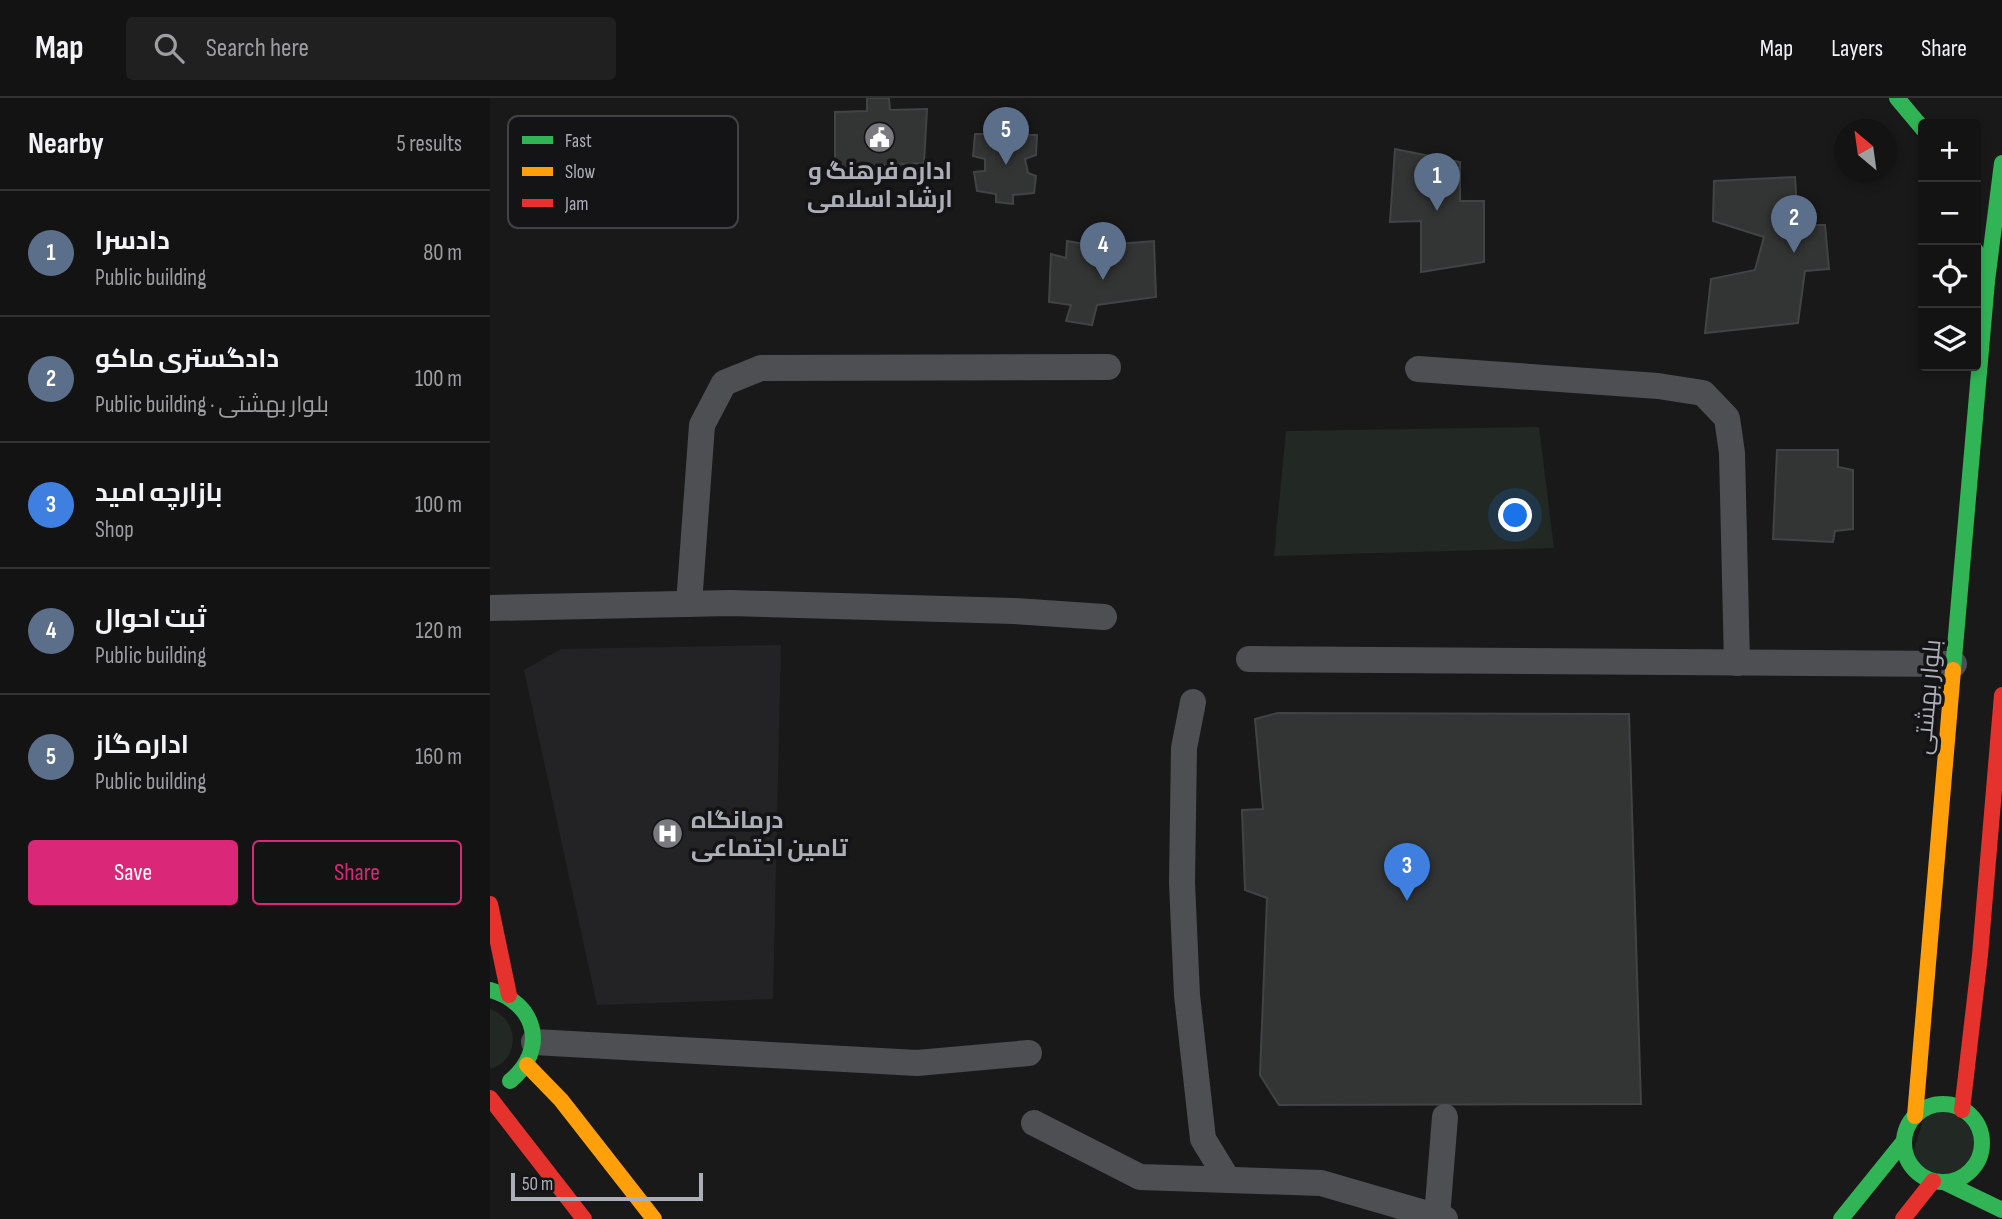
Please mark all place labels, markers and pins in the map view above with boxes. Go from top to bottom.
pin: 5 [983,107,1029,165]
public building icon: اداره فرهنگ و ارشاد اسلامی [863,120,897,154]
pin: 1 [1414,153,1460,211]
place label: اداره فرهنگ و ارشاد اسلامی [807,157,953,214]
pin: 2 [1771,195,1817,253]
pin: 4 [1080,222,1126,280]
place label: درمانگاه تامین اجتماعی [691,806,849,863]
hospital icon: درمانگاه تامین اجتماعی [651,817,685,851]
pin: 3 [1384,843,1430,901]

